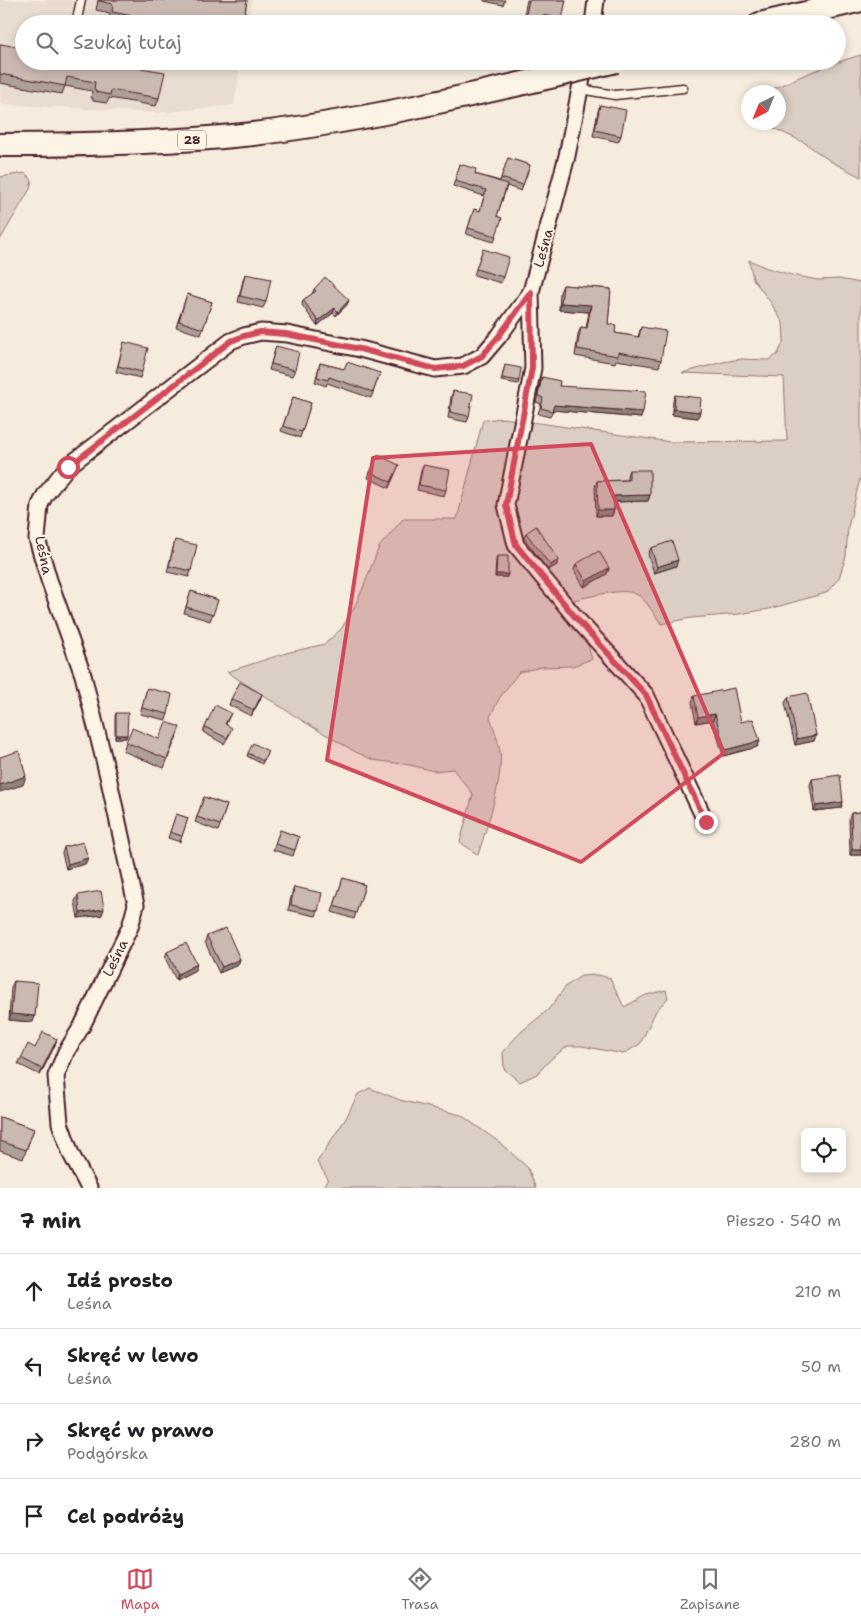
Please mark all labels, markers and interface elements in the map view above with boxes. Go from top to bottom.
search box [15,15,846,70]
icon: search [33,29,61,57]
text: Szukaj tutaj [73,30,182,55]
north arrow [741,85,786,130]
road number: 28 [178,130,206,150]
street label: Leśna [529,227,557,269]
route start [57,456,80,479]
street label: Leśna [31,534,57,576]
route end [695,811,718,834]
street label: Leśna [98,936,132,980]
map controls [801,1128,846,1173]
button: locate [801,1128,846,1173]
text: 7 min [20,1207,81,1235]
text: Pieszo · 540 m [726,1210,841,1231]
text: Idź prosto [67,1268,173,1293]
icon: ahead [20,1277,48,1305]
text: 210 m [794,1281,841,1302]
text: Leśna [67,1293,112,1314]
text: Skręć w lewo [67,1343,199,1368]
icon: left [20,1352,48,1380]
text: 50 m [801,1356,841,1377]
text: Leśna [67,1368,112,1389]
text: Skręć w prawo [67,1418,214,1443]
icon: right [20,1427,48,1455]
text: 280 m [789,1431,841,1452]
text: Podgórska [67,1443,148,1464]
icon: arrive [20,1502,48,1530]
text: Cel podróży [67,1504,184,1529]
tab: Mapa [121,1565,160,1613]
tab: Trasa [401,1565,438,1613]
tab: Zapisane [680,1565,740,1613]

